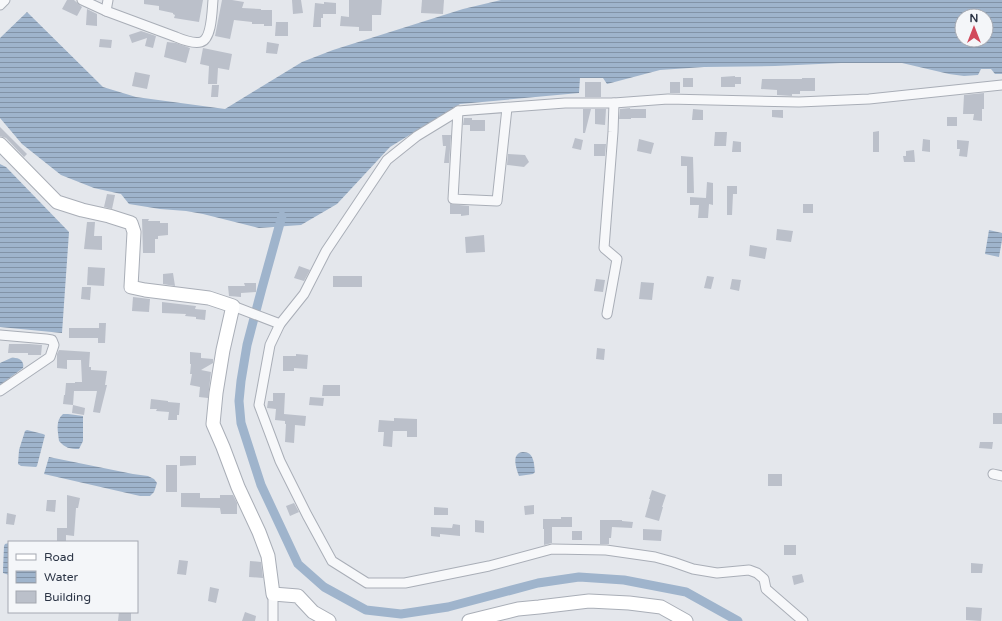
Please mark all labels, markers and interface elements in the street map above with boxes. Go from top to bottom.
north arrow [954,8,994,48]
text: N [970,12,978,25]
legend [8,541,138,613]
text: Road [44,550,74,564]
text: Water [44,570,79,584]
text: Building [44,590,91,604]

